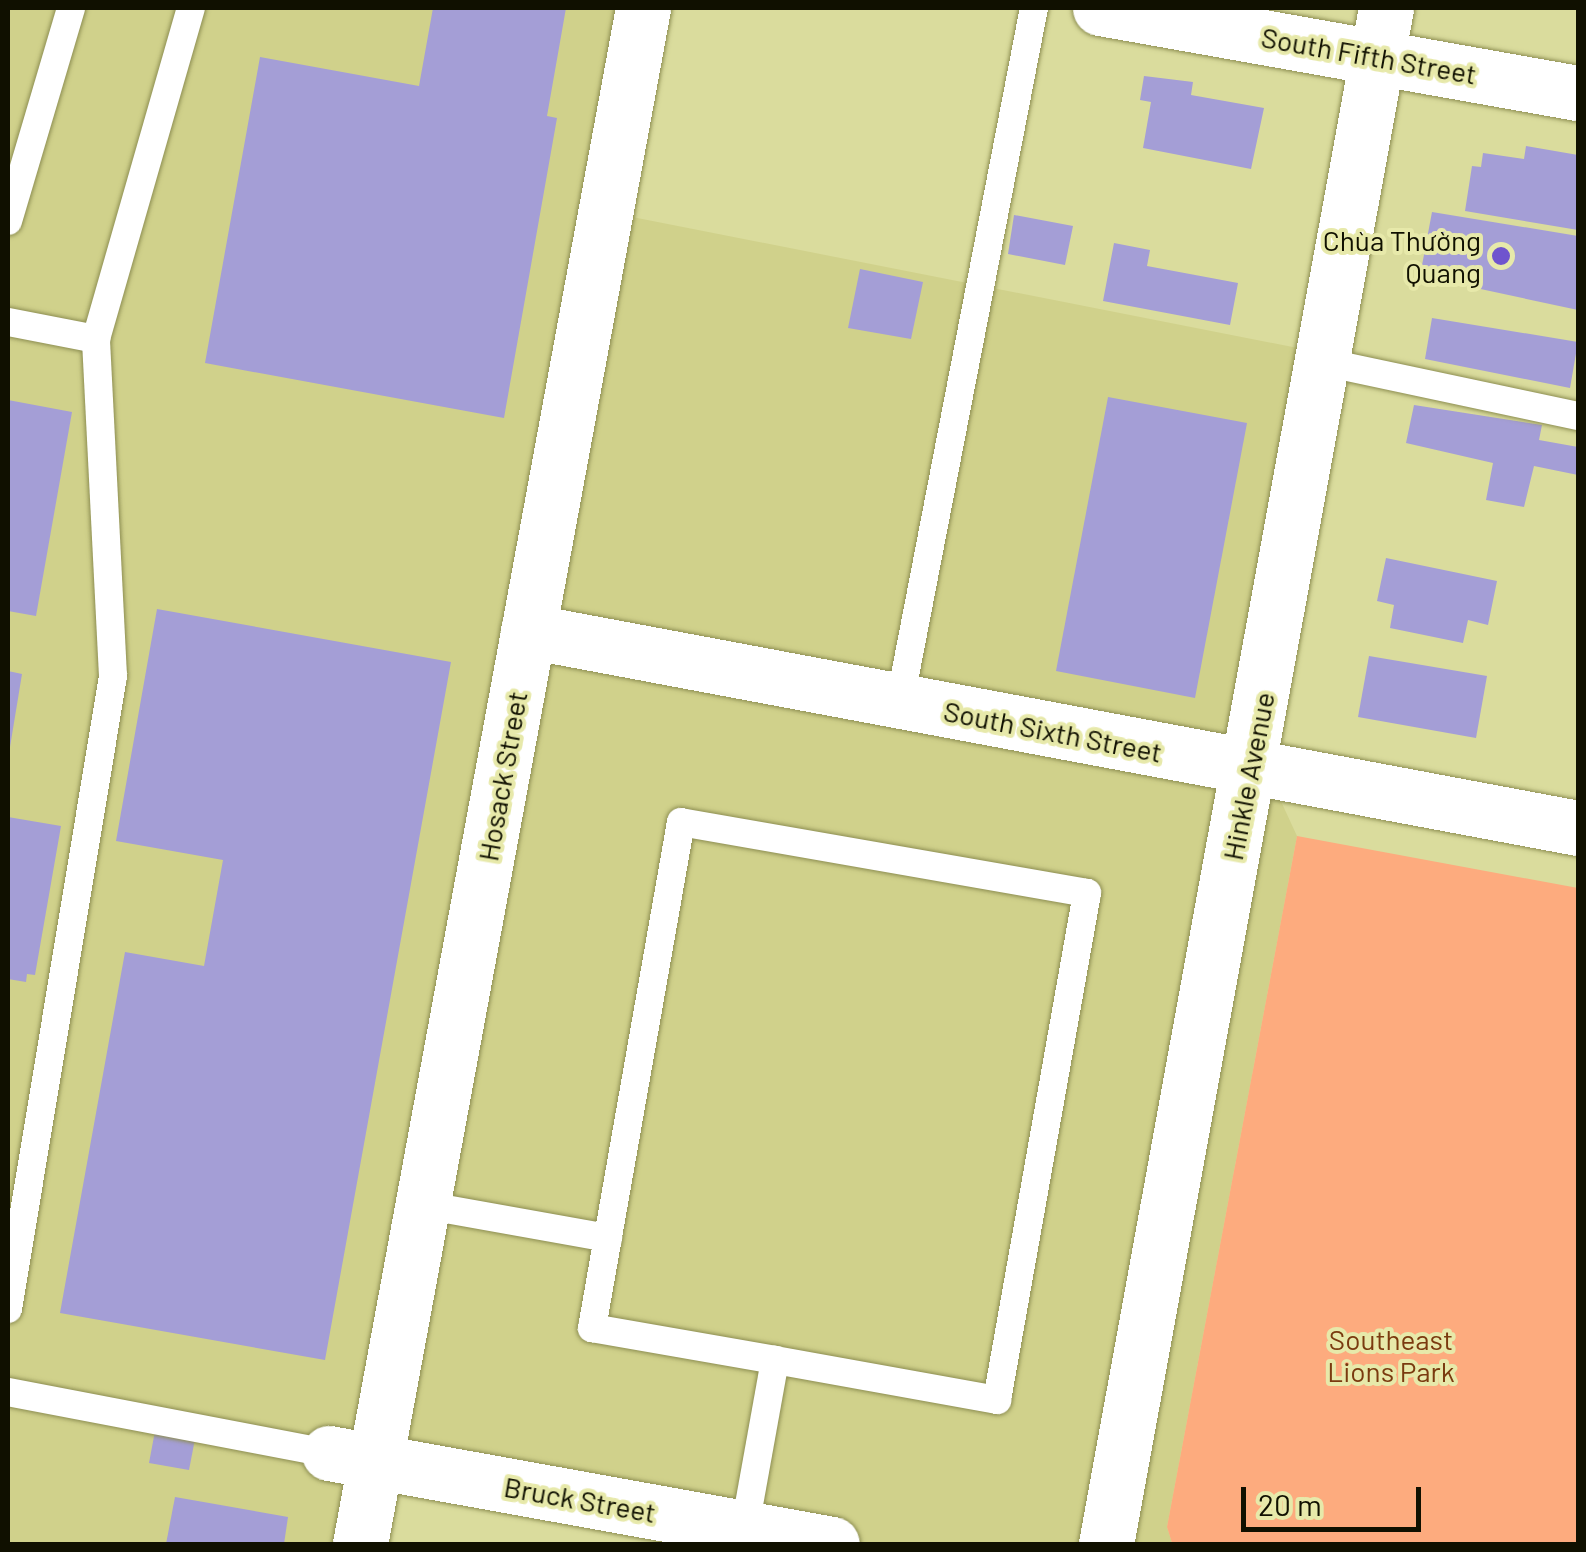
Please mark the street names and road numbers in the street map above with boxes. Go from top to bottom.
street label: South Fifth Street [1259,20,1479,90]
street label: Hosack Street [471,688,533,864]
street label: Hinkle Avenue [1215,689,1281,863]
street label: South Sixth Street [941,693,1165,769]
street label: Bruck Street [502,1469,658,1529]

